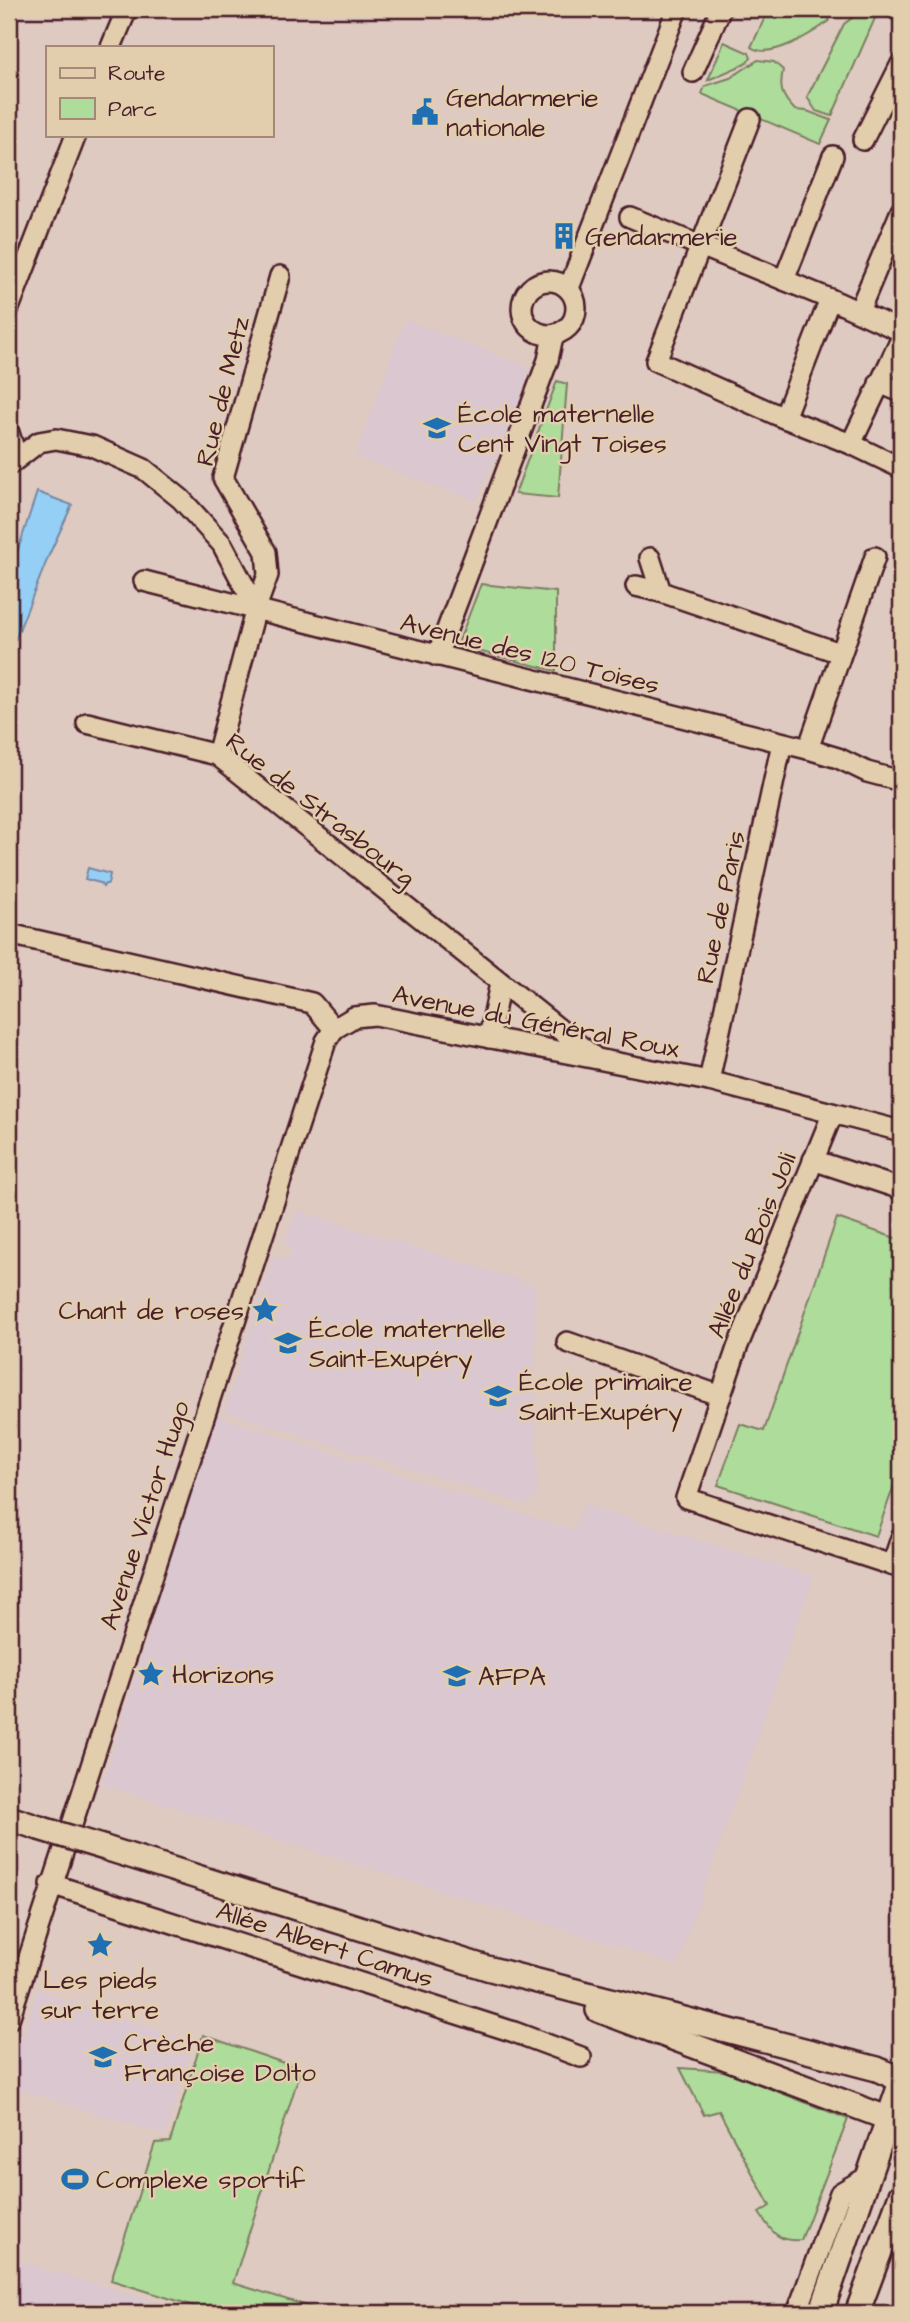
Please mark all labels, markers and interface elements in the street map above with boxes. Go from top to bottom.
legend [46,46,273,136]
text: Route [108,59,165,88]
place label: Gendarmerie nationale [446,80,599,146]
text: Parc [108,95,157,124]
public building icon: Gendarmerie nationale [410,97,440,127]
place label: Gendarmerie [585,219,738,255]
building icon: Gendarmerie [549,221,579,251]
street label: Rue de Metz [187,313,259,470]
place label: École maternelle Cent Vingt Toises [458,396,667,464]
school or university icon: École maternelle Cent Vingt Toises [422,413,452,443]
street label: Avenue des 120 Toises [397,604,663,704]
street label: Rue de Strasbourg [217,724,423,897]
street label: Rue de Paris [687,828,755,987]
street label: Avenue du Général Roux [389,976,683,1068]
street label: Allée du Bois Joli [698,1147,806,1344]
place label: Chant de roses [59,1293,244,1329]
place icon: Chant de roses [250,1295,280,1325]
place label: École maternelle Saint-Exupéry [309,1311,506,1379]
school or university icon: École maternelle Saint-Exupéry [273,1328,303,1358]
place label: École primaire Saint-Exupéry [519,1364,693,1432]
school or university icon: École primaire Saint-Exupéry [483,1381,513,1411]
street label: Avenue Victor Hugo [91,1396,201,1635]
place label: Horizons [172,1657,274,1693]
place icon: Horizons [136,1659,166,1689]
place label: AFPA [478,1659,546,1695]
school or university icon: AFPA [442,1661,472,1691]
street label: Allée Albert Camus [212,1893,438,1997]
place icon: Les pieds sur terre [85,1930,115,1960]
place label: Les pieds sur terre [41,1962,159,2028]
place label: Crèche Françoise Dolto [124,2025,316,2091]
school or university icon: Crèche Françoise Dolto [88,2042,118,2072]
place label: Complexe sportif [96,2162,306,2198]
sports icon: Complexe sportif [60,2164,90,2194]

